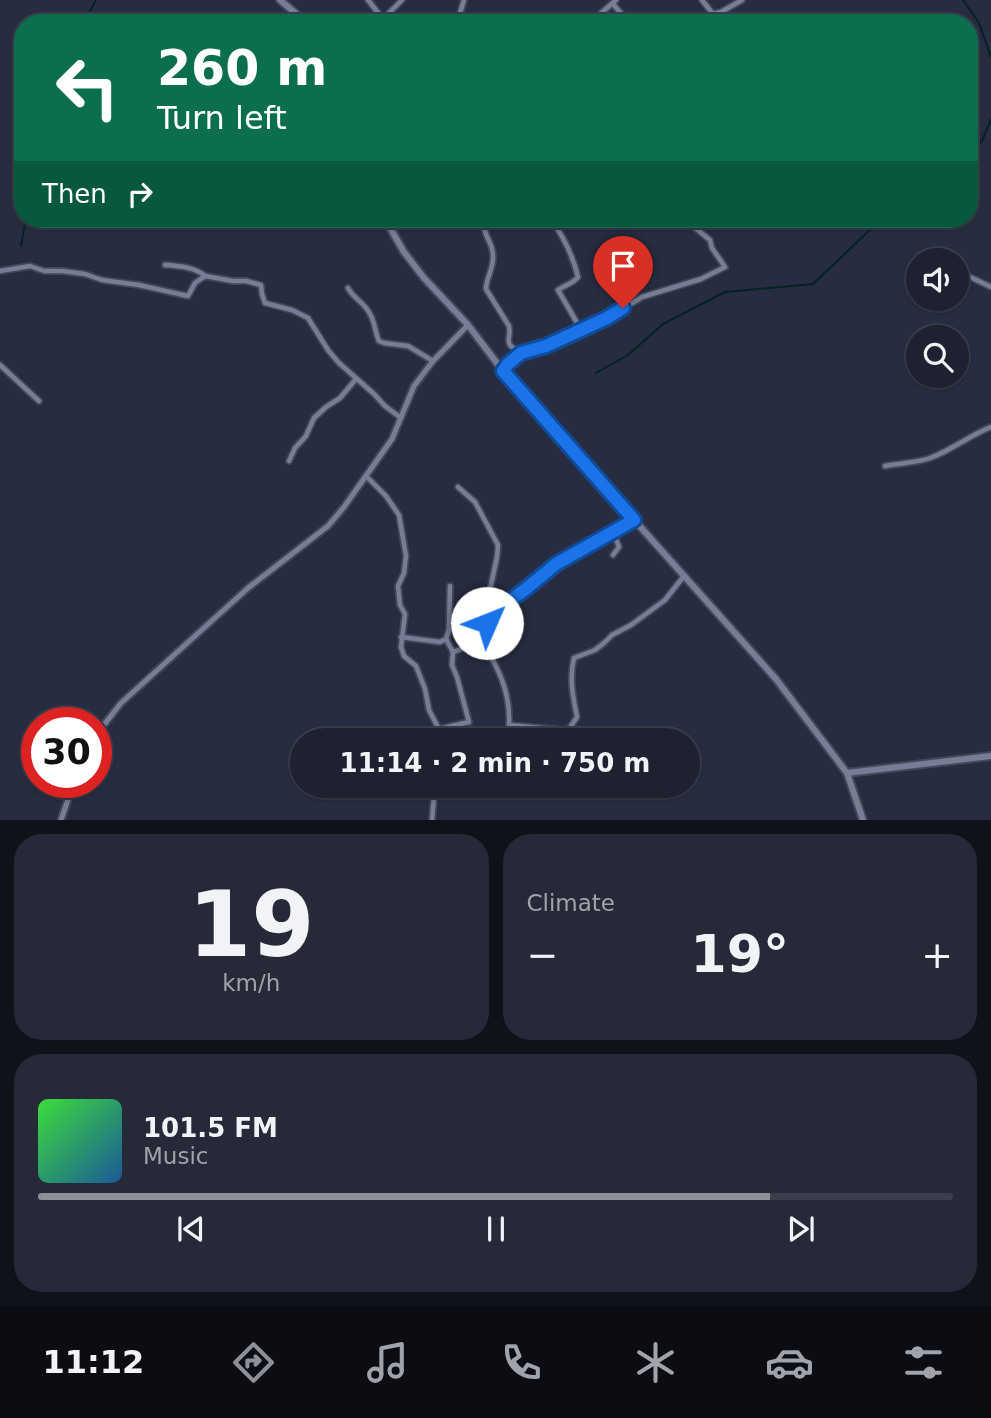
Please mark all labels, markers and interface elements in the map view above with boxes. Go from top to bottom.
text: 260 m [157,40,327,97]
icon: left [42,42,133,133]
text: Turn left [157,99,287,137]
icon: right [121,175,159,213]
text: Then [42,179,107,209]
pin [593,236,653,308]
icon: arrive [604,247,642,285]
map controls [906,248,969,388]
button: sound [906,248,969,311]
button: search [906,325,969,388]
position arrow [450,586,524,660]
speed limit sign: 30 [21,707,112,798]
text: 11:14 · 2 min · 750 m [340,748,650,778]
text: 19 [188,872,315,977]
text: Climate [527,890,615,916]
text: 19° [691,924,789,984]
text: − [527,933,558,977]
text: + [921,933,953,977]
text: km/h [222,970,280,996]
text: 101.5 FM [143,1113,278,1143]
text: Music [143,1143,208,1169]
icon: previous [172,1210,210,1248]
icon: pause [477,1210,515,1248]
icon: next [782,1210,820,1248]
icon: directions [229,1338,278,1387]
icon: music [363,1338,412,1387]
icon: phone [497,1338,546,1387]
icon: climate [631,1338,680,1387]
icon: car [765,1338,814,1387]
icon: filters [899,1338,948,1387]
text: 11:12 [43,1343,144,1381]

